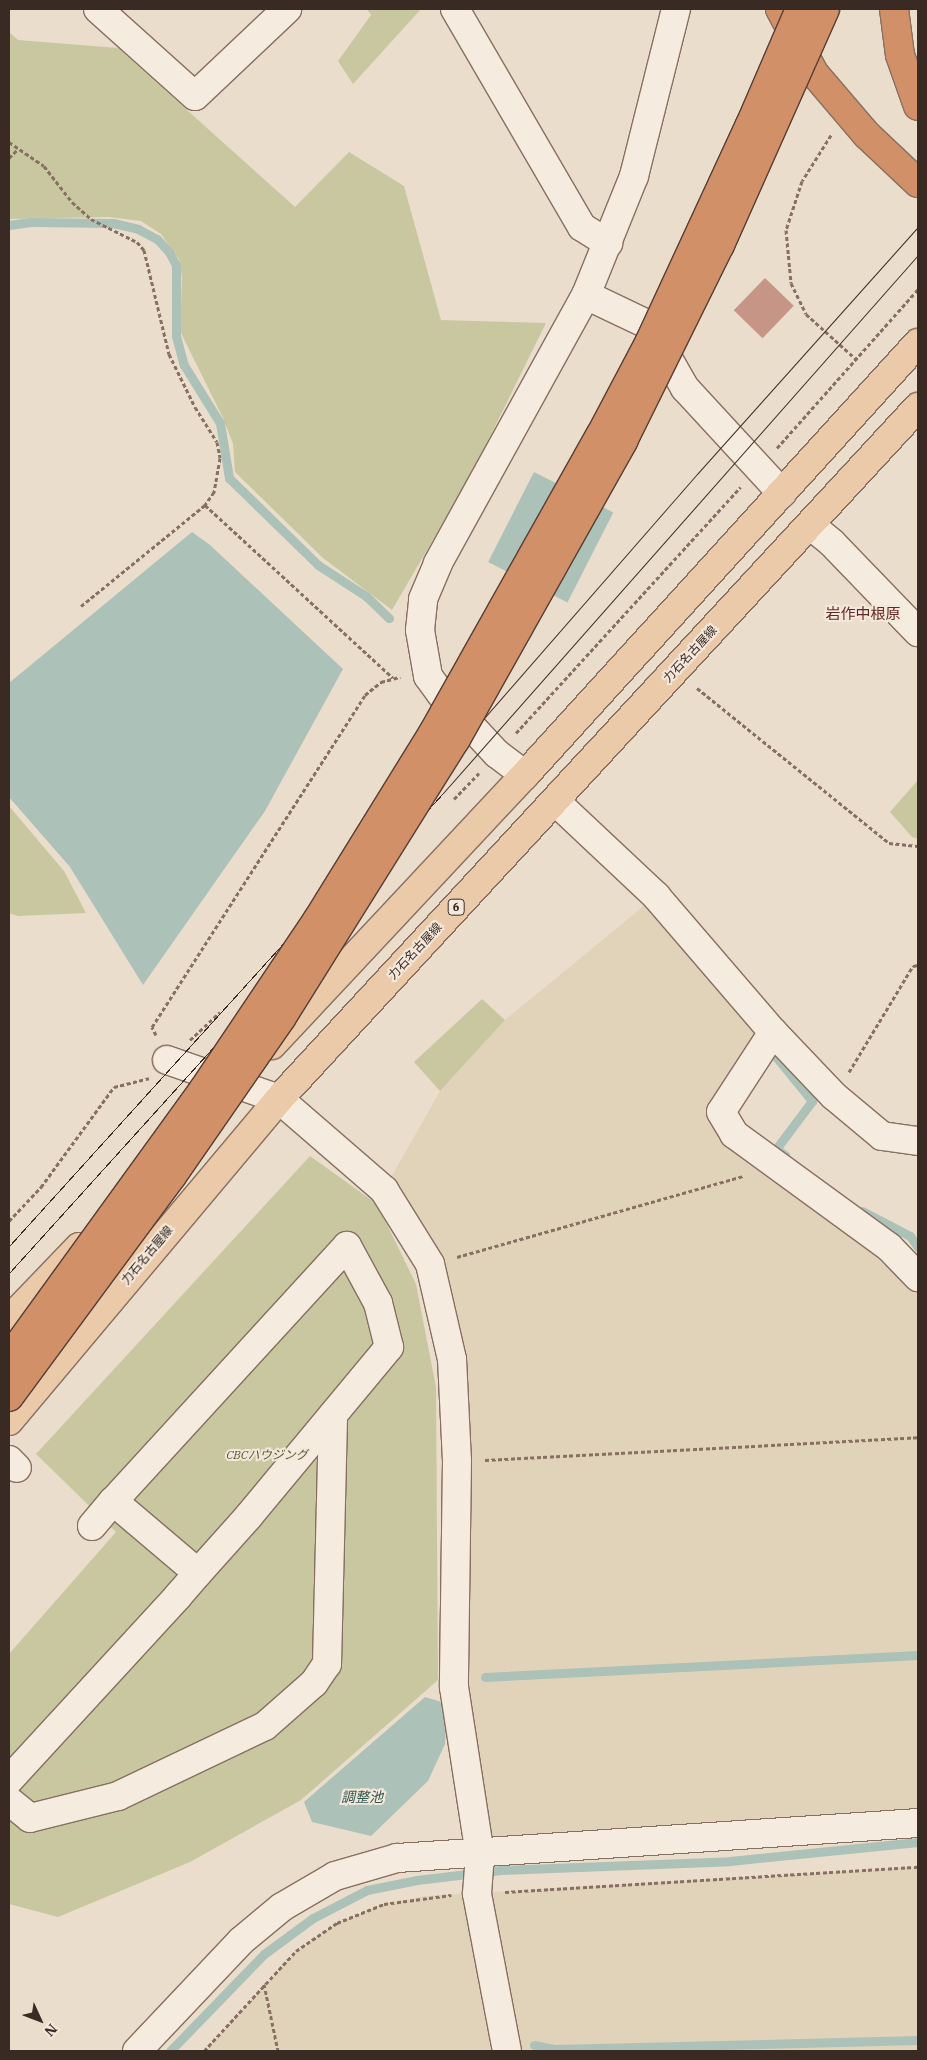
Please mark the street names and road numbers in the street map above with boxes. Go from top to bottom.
street label: 力石名古屋線 [660,623,720,685]
road number: 6 [447,899,465,916]
street label: 力石名古屋線 [385,920,445,982]
street label: 力石名古屋線 [118,1223,176,1287]

